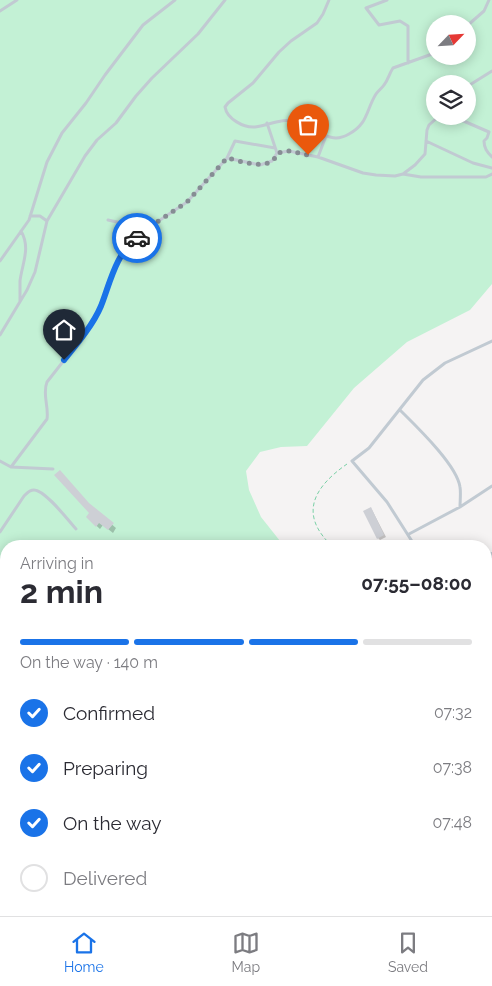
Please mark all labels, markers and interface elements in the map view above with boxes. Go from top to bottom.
north arrow [426,15,476,65]
map controls [426,15,476,125]
button: layers [426,75,476,125]
pin [287,104,329,155]
icon: bag [294,111,322,139]
courier [112,213,162,263]
icon: car [123,224,151,252]
pin [43,309,85,360]
icon: home [50,316,78,344]
text: Arriving in [20,554,94,573]
text: 07:55–08:00 [361,572,472,594]
text: 2 min [20,573,103,610]
text: On the way · 140 m [20,653,158,672]
icon: check [20,699,48,727]
text: Confirmed [63,702,155,724]
text: 07:32 [434,703,472,722]
icon: check [20,754,48,782]
text: Preparing [63,757,148,779]
text: 07:38 [433,758,472,777]
icon: check [20,809,48,837]
text: On the way [63,812,162,834]
text: 07:48 [433,813,472,832]
text: Delivered [63,867,147,889]
tab: Home [64,929,104,975]
tab: Map [232,929,260,975]
tab: Saved [388,929,428,975]

